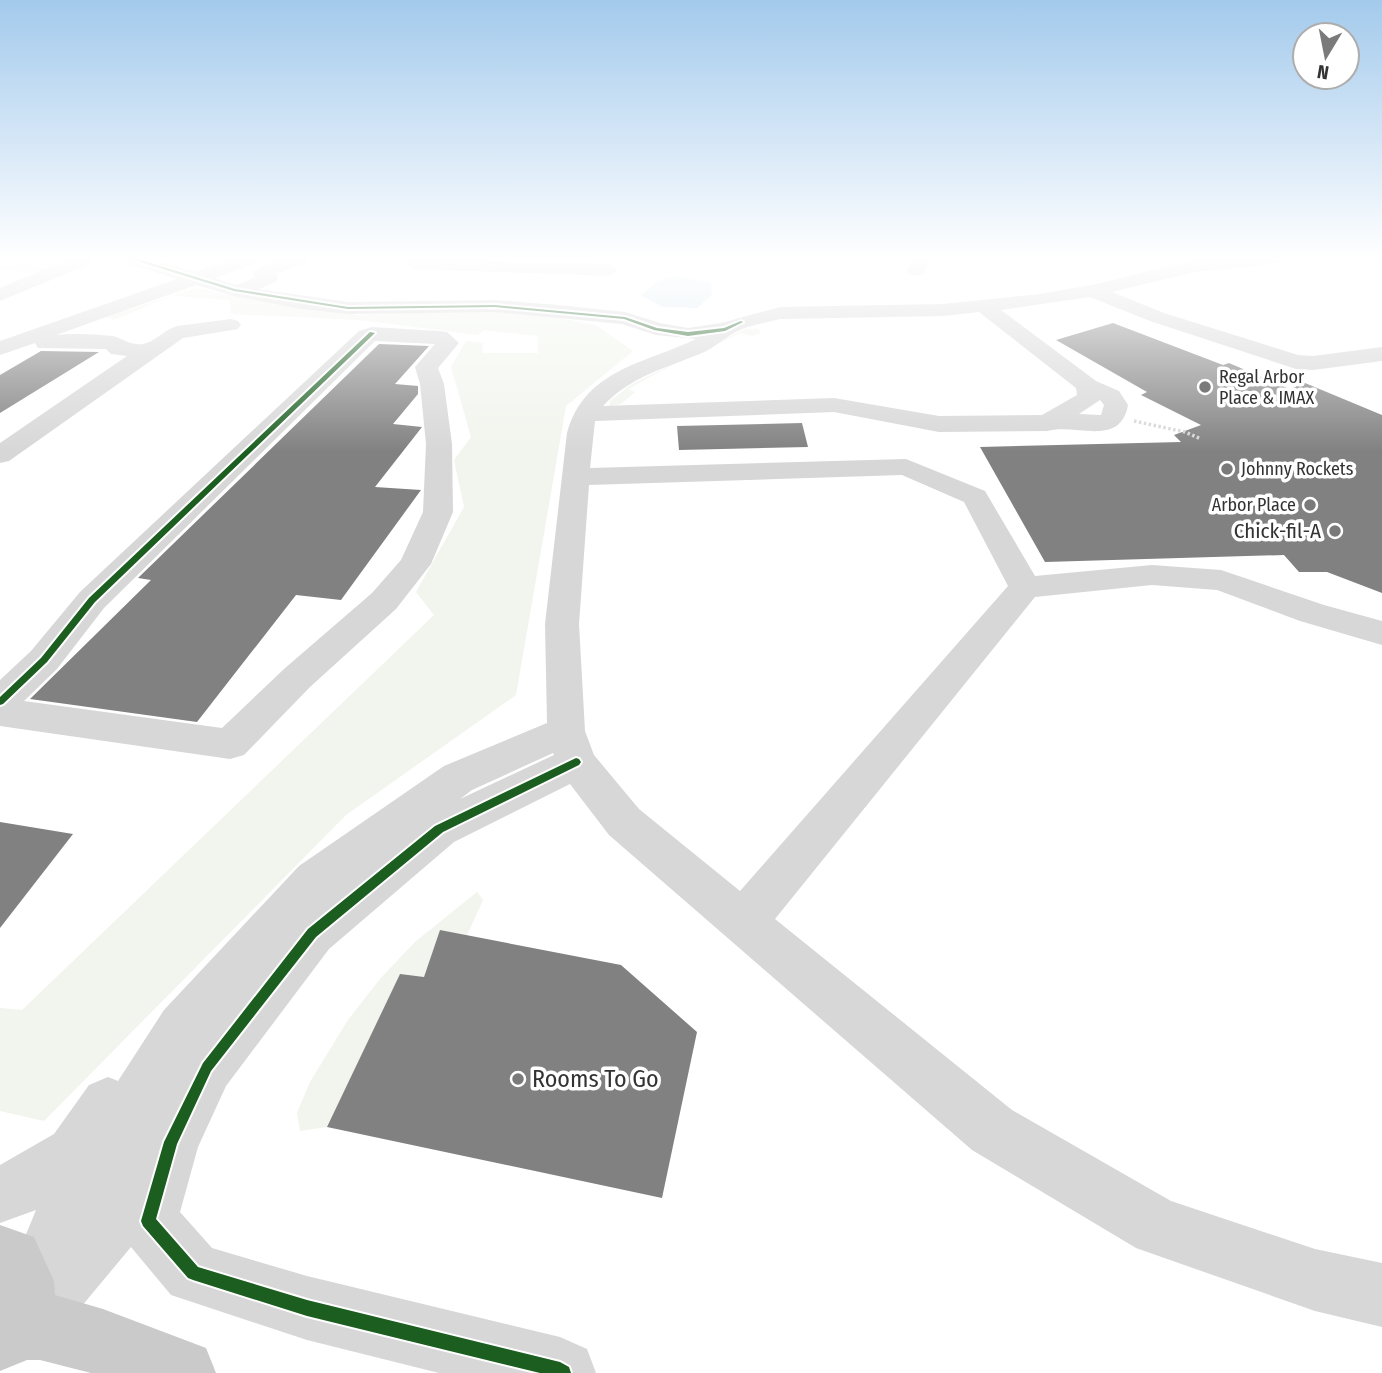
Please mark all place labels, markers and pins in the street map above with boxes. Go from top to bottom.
place label: Regal Arbor Place & IMAX [1219,366,1314,409]
marker: Regal Arbor Place & IMAX [1197,379,1213,395]
place label: Johnny Rockets [1241,458,1354,480]
marker: Johnny Rockets [1219,461,1235,477]
place label: Arbor Place [1212,494,1296,516]
marker: Arbor Place [1302,497,1318,513]
place label: Chick-fil-A [1234,518,1321,544]
marker: Chick-fil-A [1327,523,1343,539]
place label: Rooms To Go [532,1065,659,1093]
marker: Rooms To Go [510,1071,526,1087]

